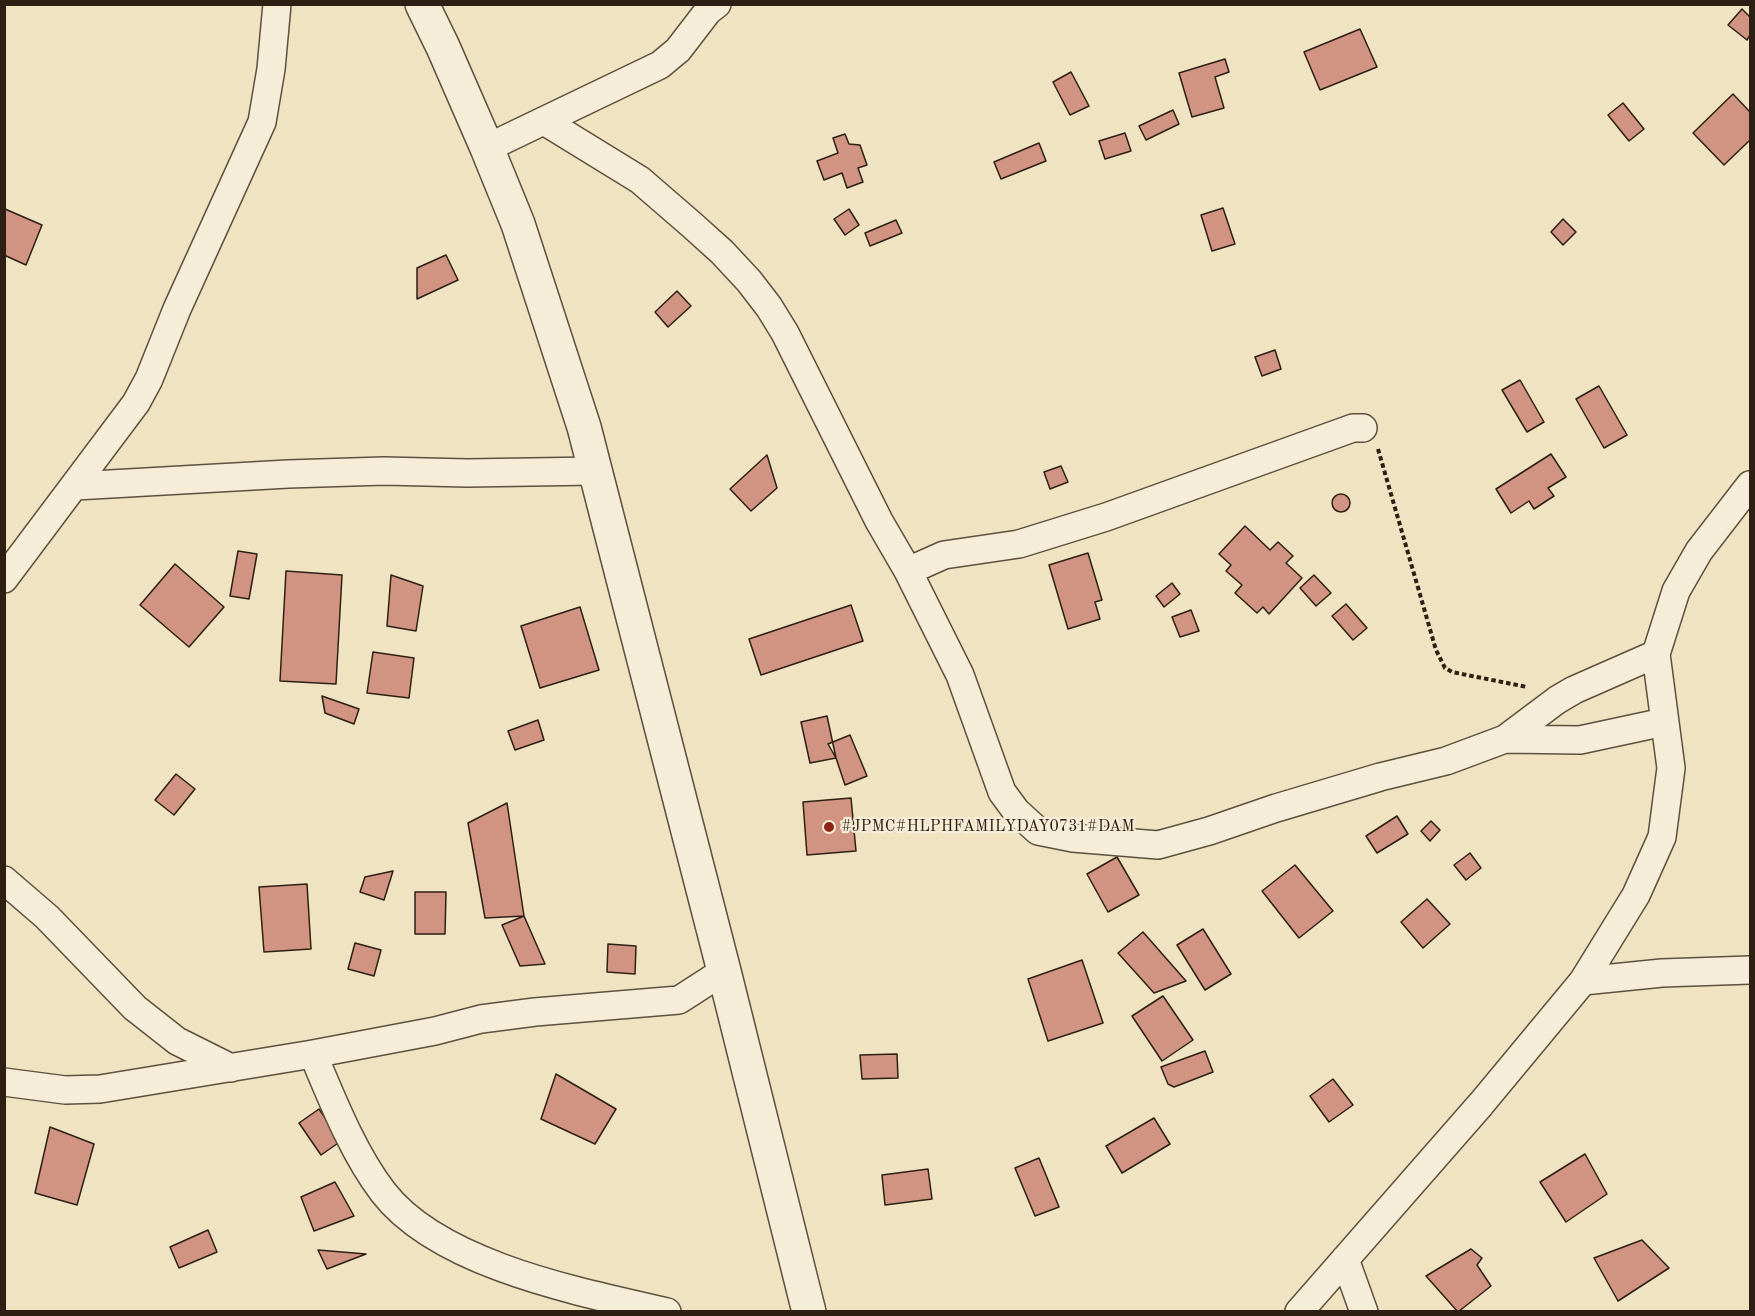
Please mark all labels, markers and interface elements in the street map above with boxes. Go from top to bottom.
place label: #JPMC#HLPHFAMILYDAY0731#DAM [841,817,1135,837]
marker: #JPMC#HLPHFAMILYDAY0731#DAM [822,820,836,834]

